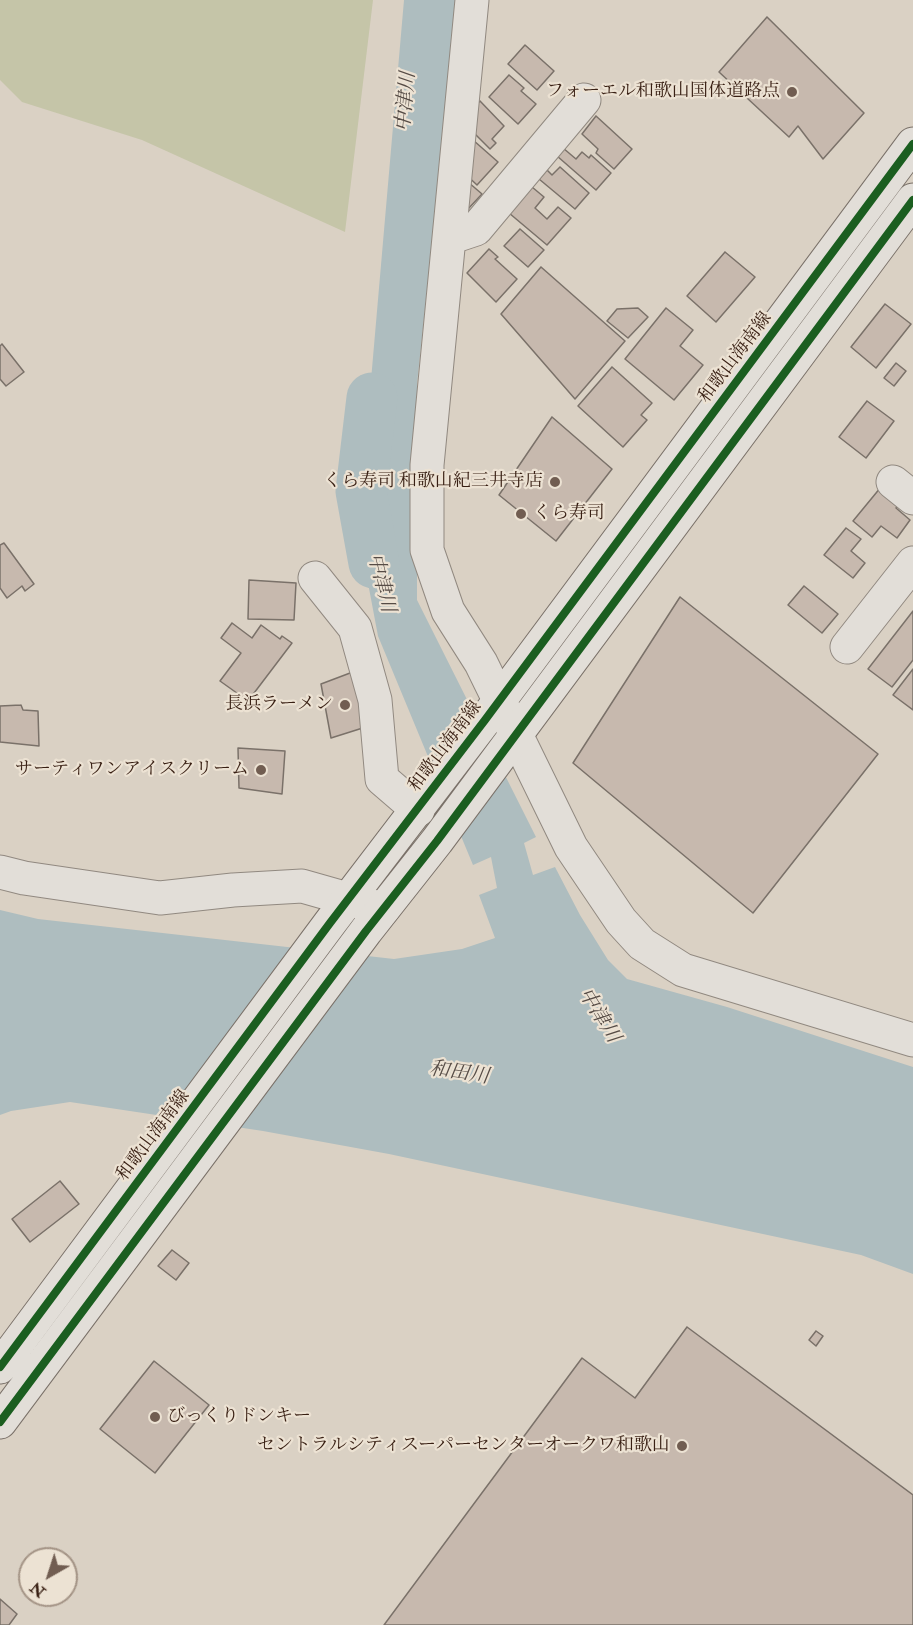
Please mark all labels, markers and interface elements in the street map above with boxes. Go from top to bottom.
water label: 中津川 [392,71,422,133]
place label: フォーエル和歌山国体道路点 [546,81,780,103]
marker: フォーエル和歌山国体道路点 [785,85,799,99]
street label: 和歌山海南線 [695,308,777,408]
place label: くら寿司 和歌山紀三井寺店 [323,471,543,493]
marker: くら寿司 和歌山紀三井寺店 [548,475,562,489]
place label: くら寿司 [533,503,605,525]
marker: くら寿司 [514,507,528,521]
water label: 中津川 [361,551,399,615]
place label: 長浜ラーメン [225,694,333,716]
street label: 和歌山海南線 [405,697,487,797]
marker: 長浜ラーメン [338,698,352,712]
place label: サーティワンアイスクリーム [15,759,249,781]
marker: サーティワンアイスクリーム [254,763,268,777]
water label: 中津川 [572,984,624,1048]
water label: 和田川 [428,1058,490,1090]
street label: 和歌山海南線 [113,1086,195,1186]
place label: びっくりドンキー [167,1406,311,1428]
marker: びっくりドンキー [148,1410,162,1424]
place label: セントラルシティスーパーセンターオークワ和歌山 [257,1435,670,1457]
marker: セントラルシティスーパーセンターオークワ和歌山 [675,1439,689,1453]
north arrow [18,1547,78,1607]
text: N [26,1577,50,1602]

